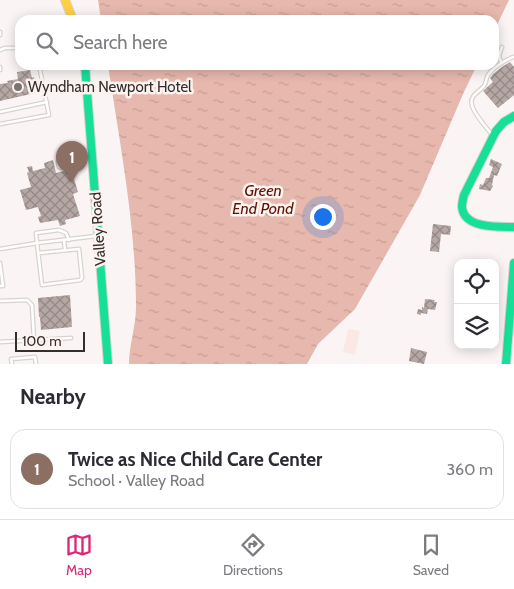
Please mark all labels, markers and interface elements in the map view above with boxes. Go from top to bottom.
search box [15,15,499,70]
icon: search [33,29,61,57]
text: Search here [73,31,167,54]
place label: Wyndham Newport Hotel [28,78,192,96]
marker: Wyndham Newport Hotel [12,81,24,93]
pin: 1 [56,141,88,182]
water label: Green End Pond [232,181,294,218]
street label: Valley Road [86,192,110,266]
your location [310,204,336,230]
map controls [454,259,499,349]
button: locate [454,259,499,304]
button: layers [454,304,499,349]
scale bar [15,329,85,352]
text: 100 m [22,332,62,350]
text: Nearby [20,384,86,409]
text: Twice as Nice Child Care Center [68,448,322,471]
text: 1 [34,460,40,479]
text: 360 m [446,460,493,479]
text: School · Valley Road [68,471,204,490]
tab: Map [65,531,93,579]
tab: Directions [223,531,283,579]
tab: Saved [413,531,449,579]

